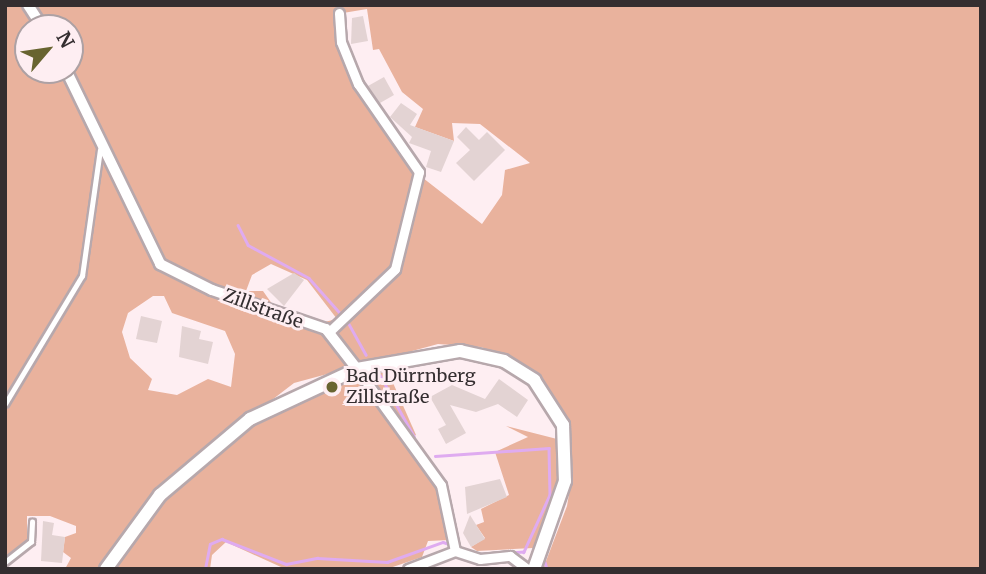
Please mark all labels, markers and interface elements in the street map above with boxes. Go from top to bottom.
north arrow [14,14,84,84]
text: N [51,27,80,52]
street label: Zillstraße [220,285,306,333]
place label: Bad Dürrnberg Zillstraße [346,366,476,408]
marker: Bad Dürrnberg Zillstraße [324,379,340,395]

